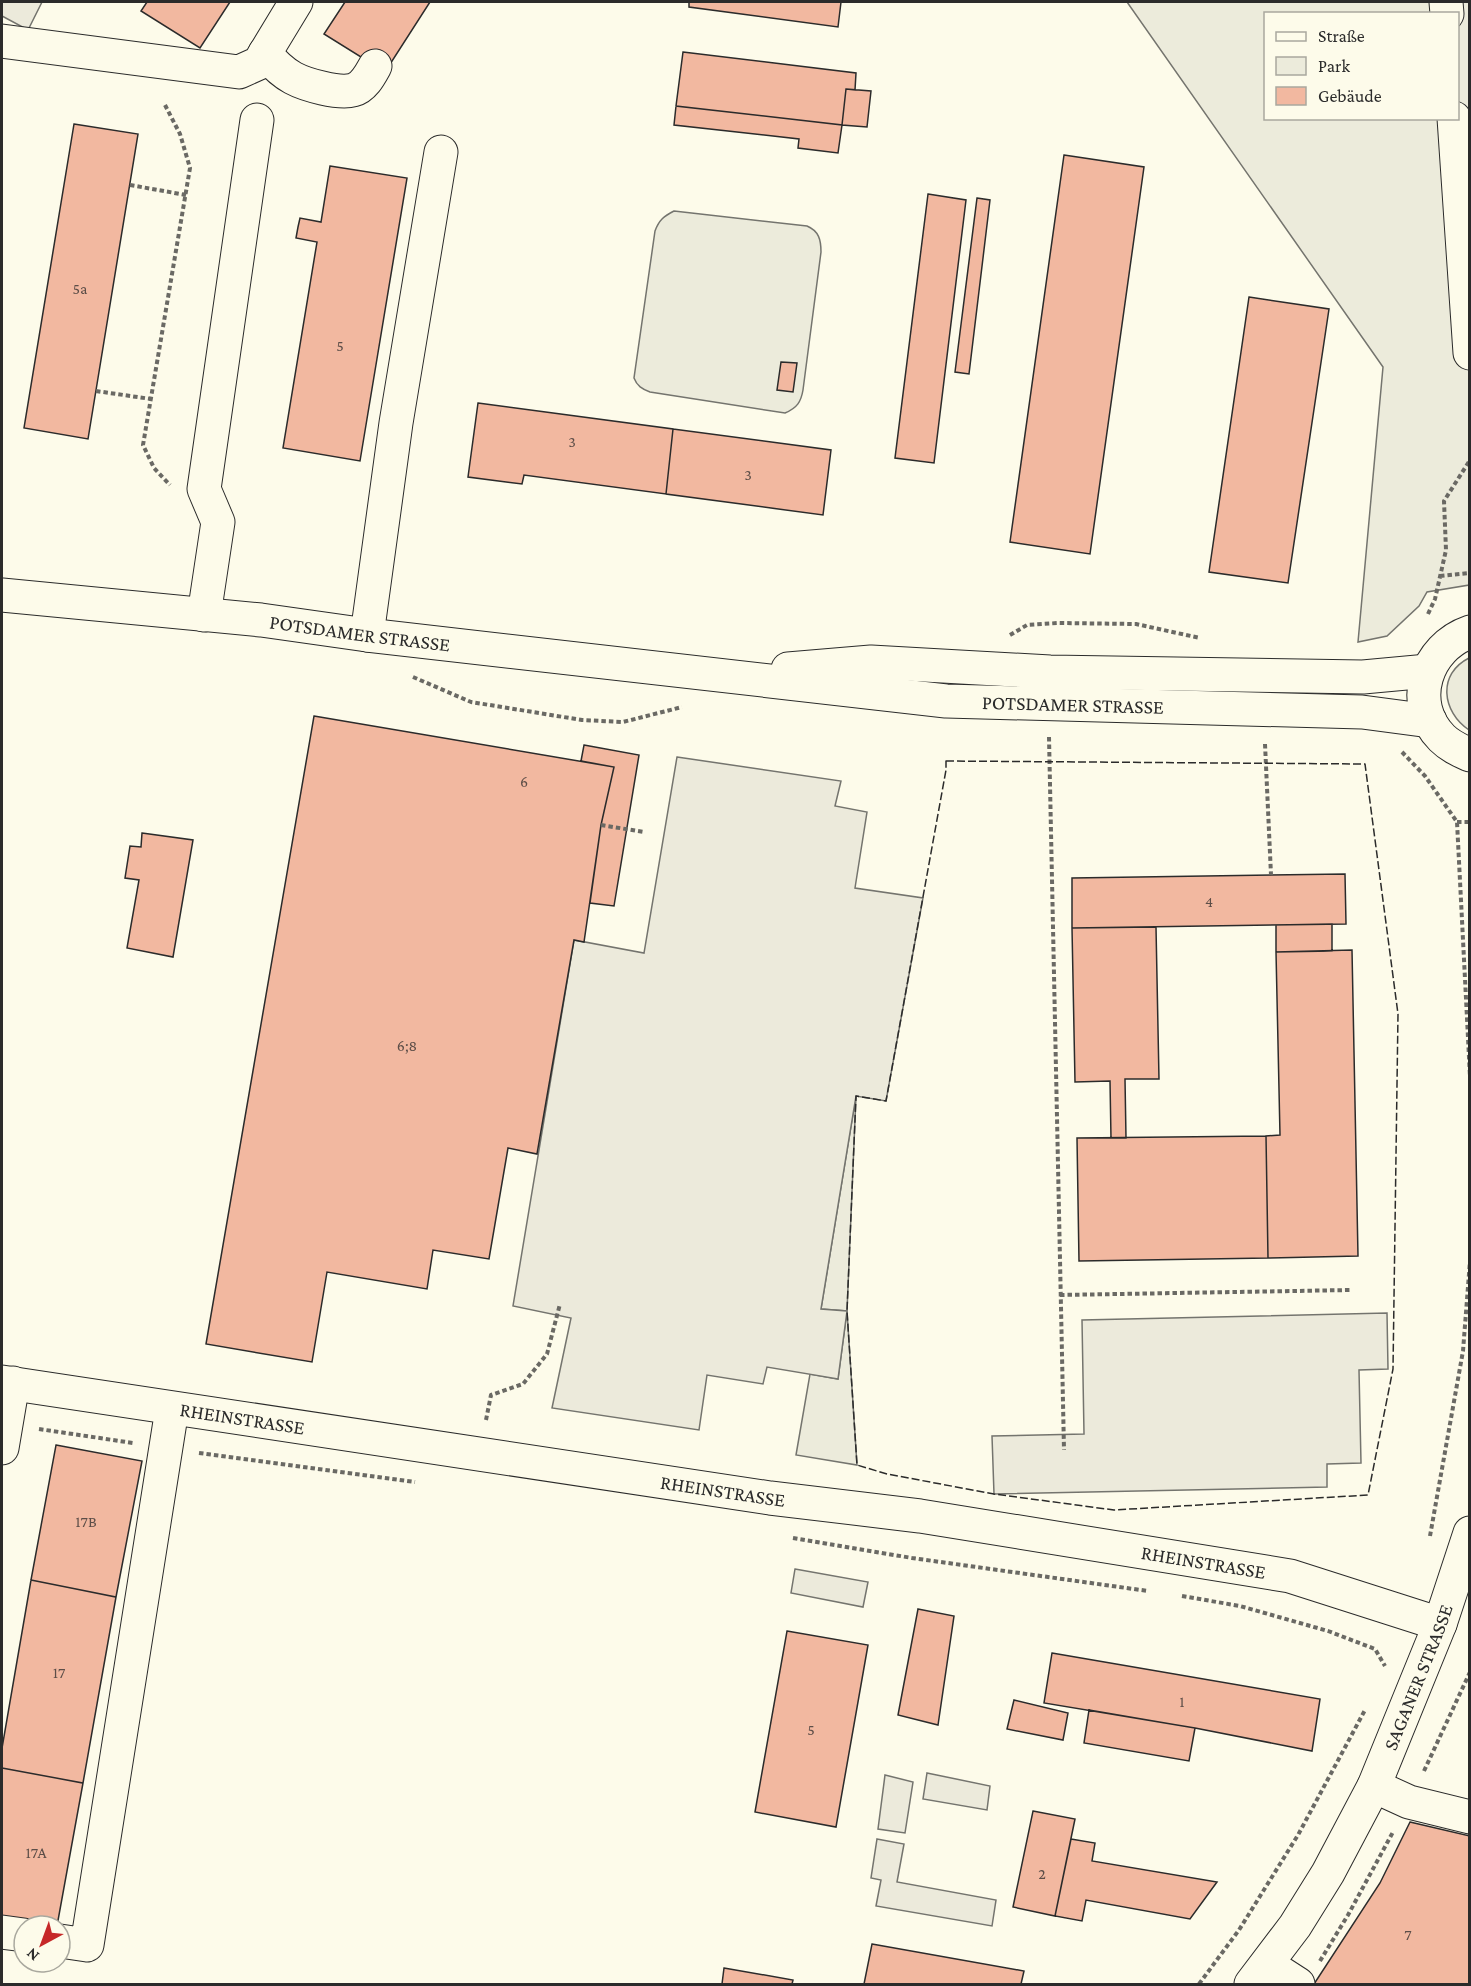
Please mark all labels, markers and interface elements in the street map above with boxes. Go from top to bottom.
legend [1264,12,1459,120]
text: Straße [1318,26,1365,46]
text: Park [1318,56,1350,76]
text: Gebäude [1318,86,1382,106]
house number: 5a [73,280,88,297]
house number: 5 [336,337,344,354]
house number: 3 [568,433,576,450]
house number: 3 [744,466,752,483]
street label: POTSDAMER STRASSE [268,610,452,655]
street label: POTSDAMER STRASSE [982,691,1164,718]
house number: 6 [520,773,528,790]
house number: 4 [1205,893,1213,910]
house number: 6;8 [397,1037,417,1055]
street label: RHEINSTRASSE [178,1398,306,1439]
street label: RHEINSTRASSE [659,1471,787,1511]
house number: 17B [75,1513,97,1530]
street label: RHEINSTRASSE [1140,1541,1268,1583]
street label: SAGANER STRASSE [1379,1601,1457,1753]
house number: 17 [53,1664,66,1681]
house number: 1 [1179,1693,1185,1710]
house number: 5 [807,1721,815,1738]
house number: 17A [25,1844,48,1861]
house number: 2 [1038,1865,1046,1882]
north arrow [12,1914,72,1974]
house number: 7 [1404,1926,1412,1943]
text: N [23,1945,42,1965]

